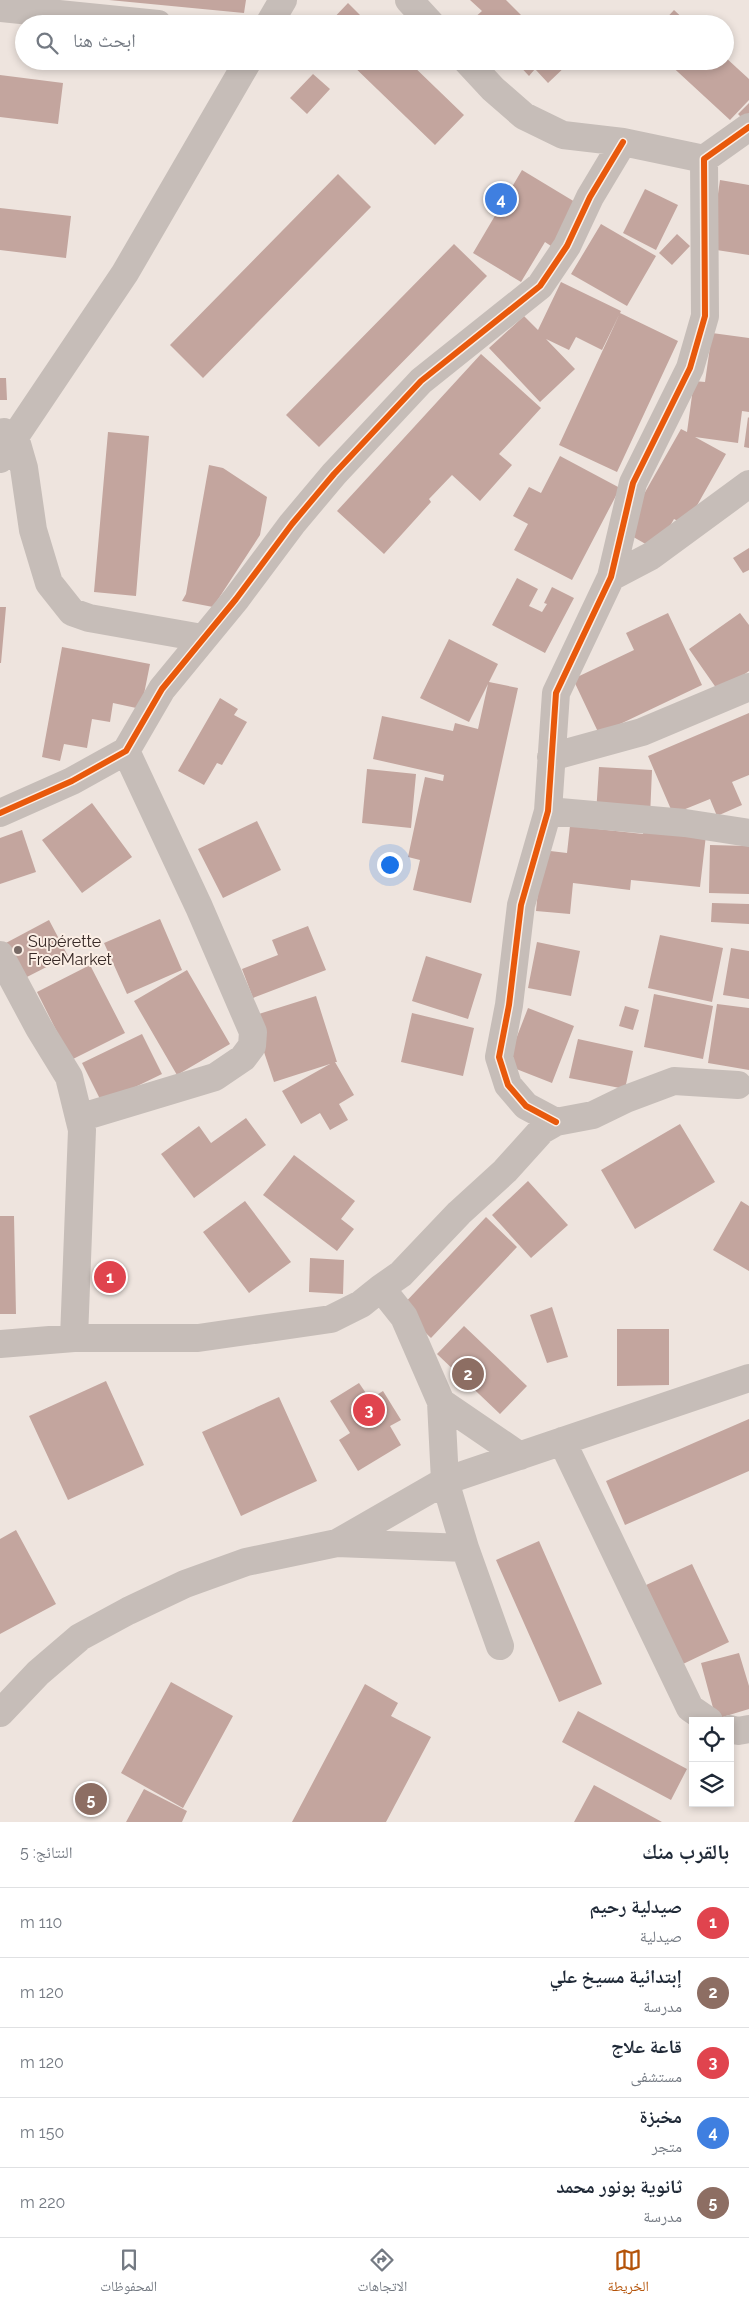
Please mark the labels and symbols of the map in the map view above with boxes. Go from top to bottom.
pin: 4 [485,180,517,218]
your location [377,852,403,878]
place label: Supérette FreeMarket [28,932,113,969]
marker: Supérette FreeMarket [12,944,24,956]
pin: 1 [94,1258,126,1296]
pin: 2 [452,1355,484,1393]
pin: 3 [353,1391,385,1429]
pin: 5 [75,1780,107,1818]

